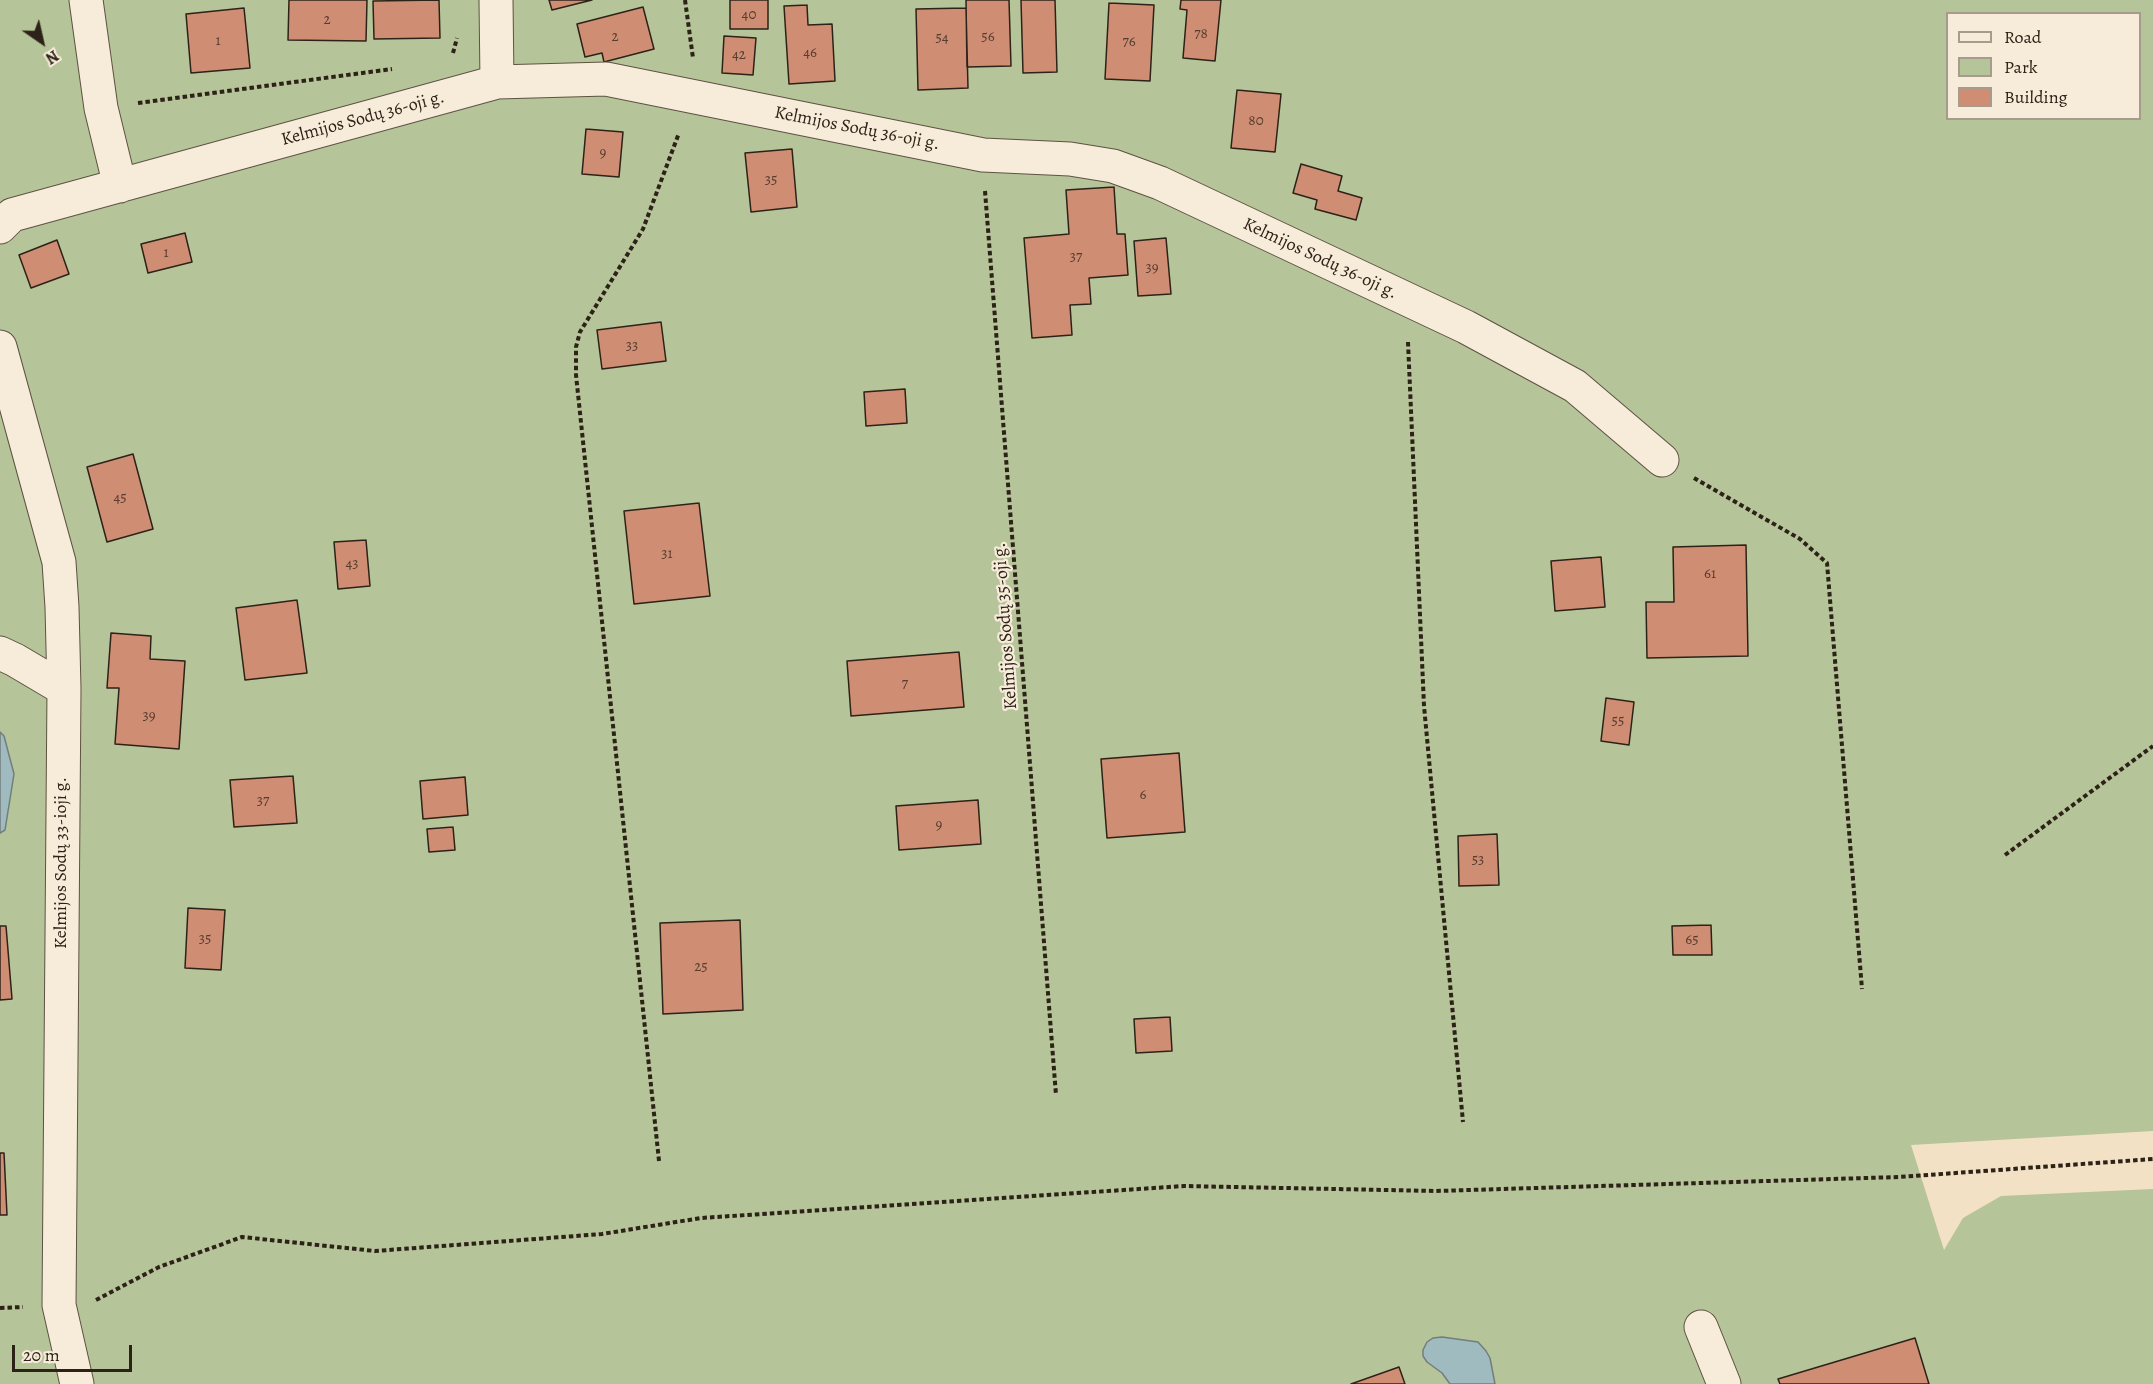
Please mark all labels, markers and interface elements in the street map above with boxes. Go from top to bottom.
house number: 40 [742,6,756,24]
house number: 2 [323,11,331,29]
north arrow [12,12,72,72]
legend [1946,12,2141,120]
house number: 78 [1194,25,1208,43]
text: Road [2004,25,2041,49]
house number: 2 [611,28,619,46]
house number: 56 [981,28,995,46]
house number: 54 [935,29,949,47]
house number: 1 [215,32,221,50]
house number: 76 [1122,33,1136,51]
house number: 46 [803,44,817,62]
text: N [41,45,63,69]
house number: 42 [732,46,746,64]
text: Park [2004,55,2038,79]
text: Building [2004,85,2068,109]
street label: Kelmijos Sodų 36-oji g. [279,87,447,151]
street label: Kelmijos Sodų 36-oji g. [773,102,941,156]
house number: 80 [1248,112,1264,130]
house number: 9 [600,144,606,162]
house number: 35 [765,171,777,189]
street label: Kelmijos Sodų 36-oji g. [1239,214,1401,304]
house number: 1 [163,244,169,262]
house number: 37 [1070,248,1082,266]
house number: 39 [1145,259,1159,277]
house number: 33 [626,337,638,355]
house number: 45 [113,489,127,507]
street label: Kelmijos Sodų 35-oji g. [989,542,1023,710]
house number: 31 [661,545,673,563]
house number: 43 [345,555,359,573]
house number: 61 [1704,565,1716,583]
house number: 7 [902,675,908,693]
house number: 39 [142,707,156,725]
house number: 55 [1612,712,1624,730]
street label: Kelmijos Sodų 33-ioji g. [51,777,73,949]
house number: 6 [1140,786,1146,804]
house number: 37 [257,792,269,810]
house number: 9 [936,816,942,834]
house number: 53 [1472,851,1484,869]
house number: 35 [199,930,211,948]
house number: 65 [1685,931,1699,949]
house number: 25 [694,958,708,976]
scale bar [15,1333,135,1371]
text: 20 m [23,1343,60,1367]

